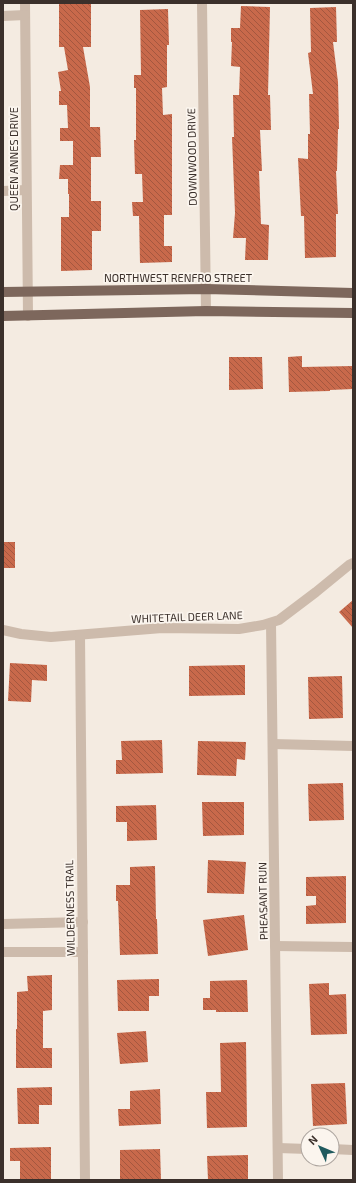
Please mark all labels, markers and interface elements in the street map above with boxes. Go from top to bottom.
street label: QUEEN ANNES DRIVE [7,107,21,211]
street label: DOWNWOOD DRIVE [184,108,199,206]
street label: NORTHWEST RENFRO STREET [104,271,253,284]
street label: WHITETAIL DEER LANE [131,608,243,625]
street label: WILDERNESS TRAIL [62,859,77,956]
street label: PHEASANT RUN [255,862,270,940]
north arrow [300,1127,340,1167]
text: N [305,1132,320,1147]

